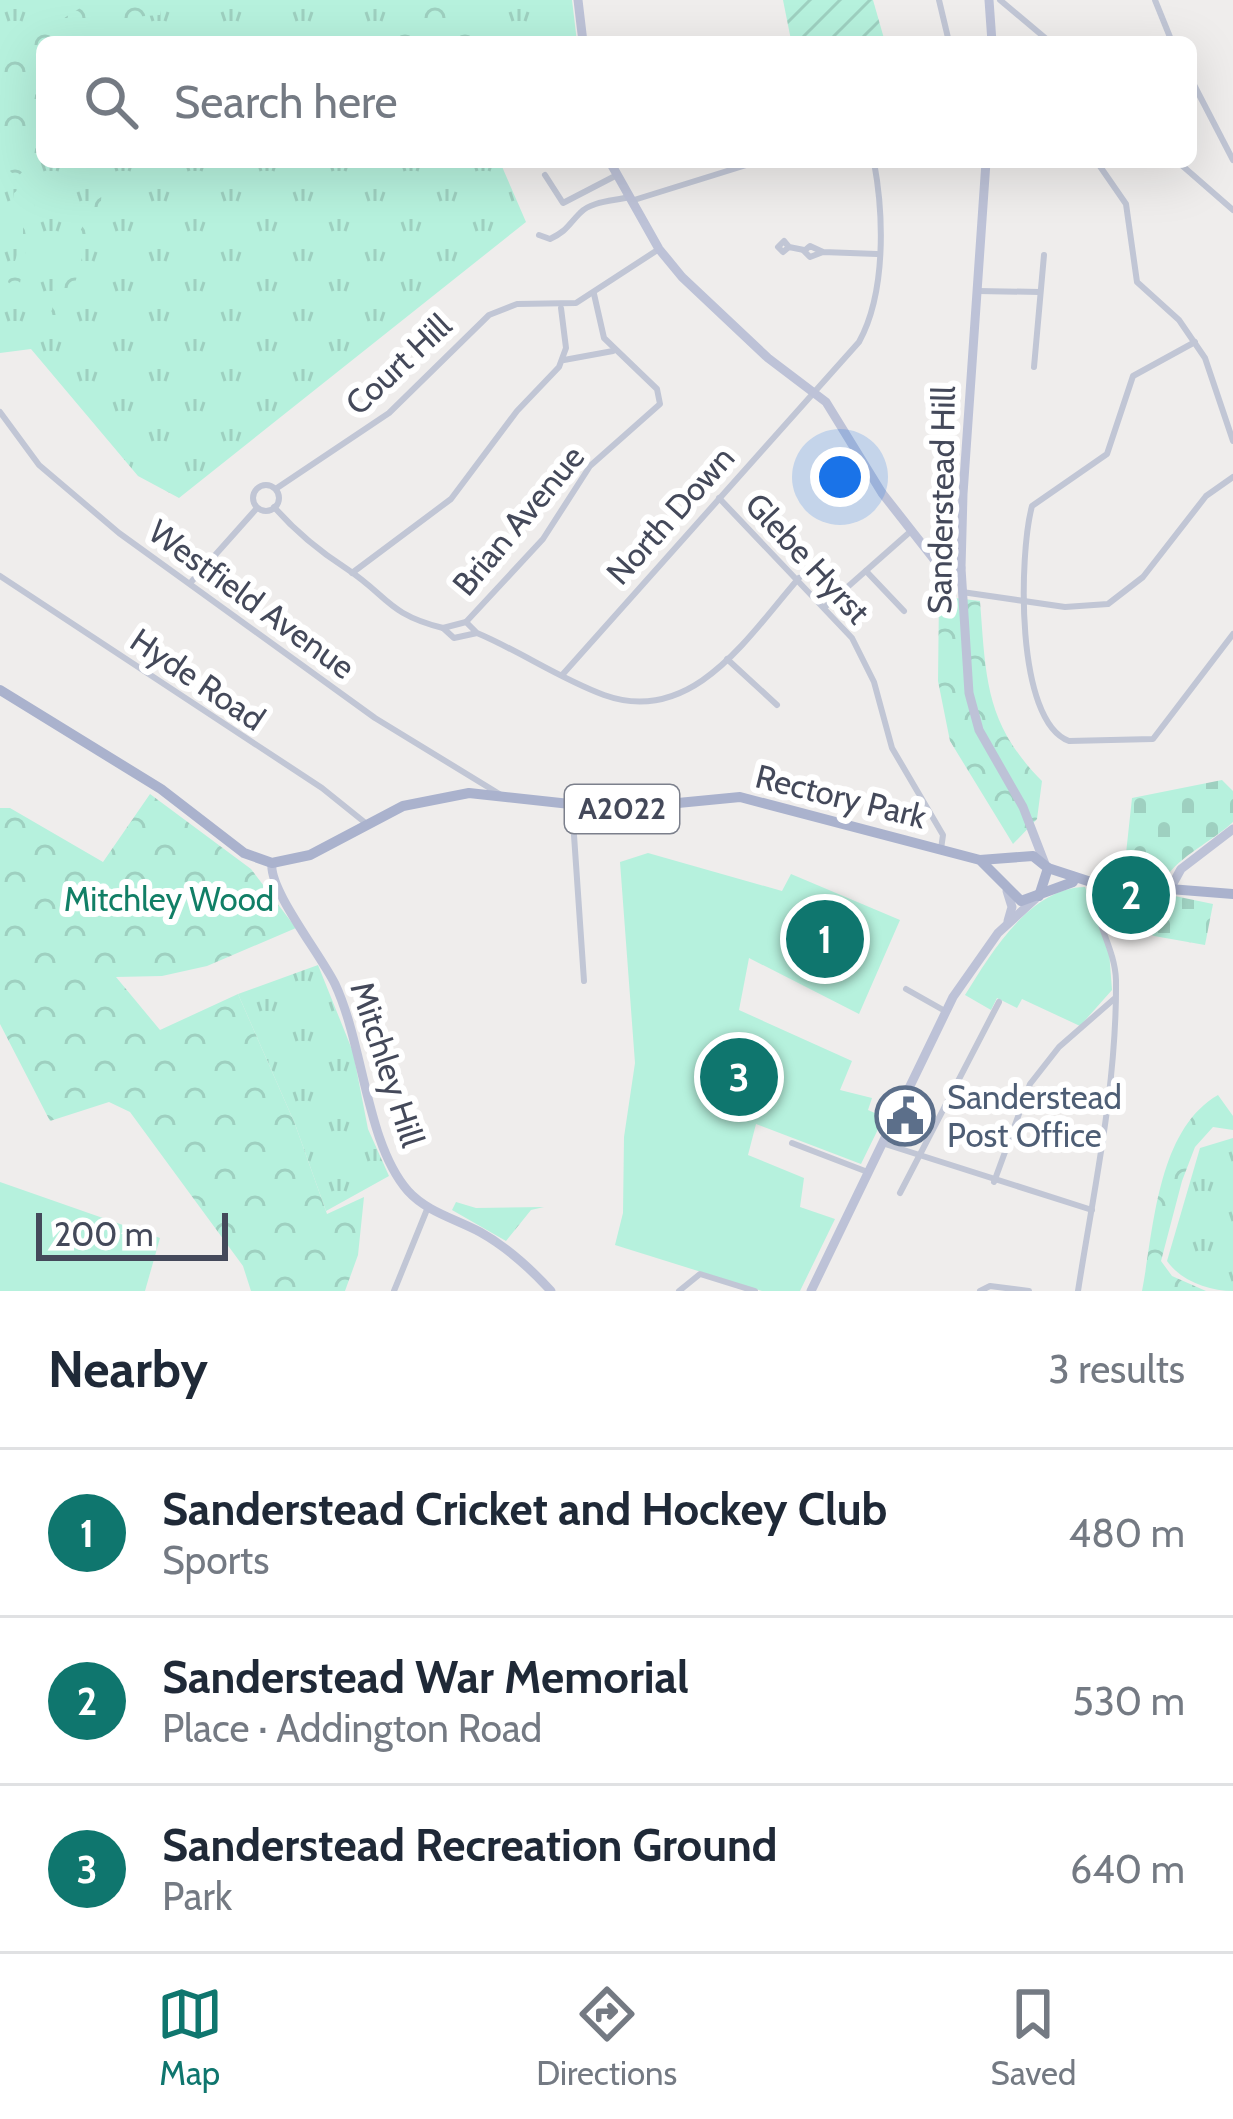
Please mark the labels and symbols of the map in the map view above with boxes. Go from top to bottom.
street label: Court Hill [337,305,459,423]
street label: Sanderstead Hill [919,386,963,614]
street label: Brian Avenue [444,437,592,603]
street label: North Down [598,438,742,592]
your location [810,447,870,507]
street label: Glebe Hyrst [737,484,879,632]
street label: Westfield Avenue [141,511,363,687]
street label: Hyde Road [123,619,273,739]
street label: Rectory Park [752,756,931,837]
road number: A2022 [565,785,679,833]
pin: 2 [1092,850,1170,940]
park label: Mitchley Wood [64,879,274,919]
pin: 1 [786,894,864,984]
street label: Mitchley Hill [343,976,434,1152]
pin: 3 [700,1032,778,1122]
place label: Sanderstead Post Office [947,1077,1122,1155]
public building icon: Sanderstead Post Office [874,1085,936,1147]
scale bar [36,1207,228,1260]

